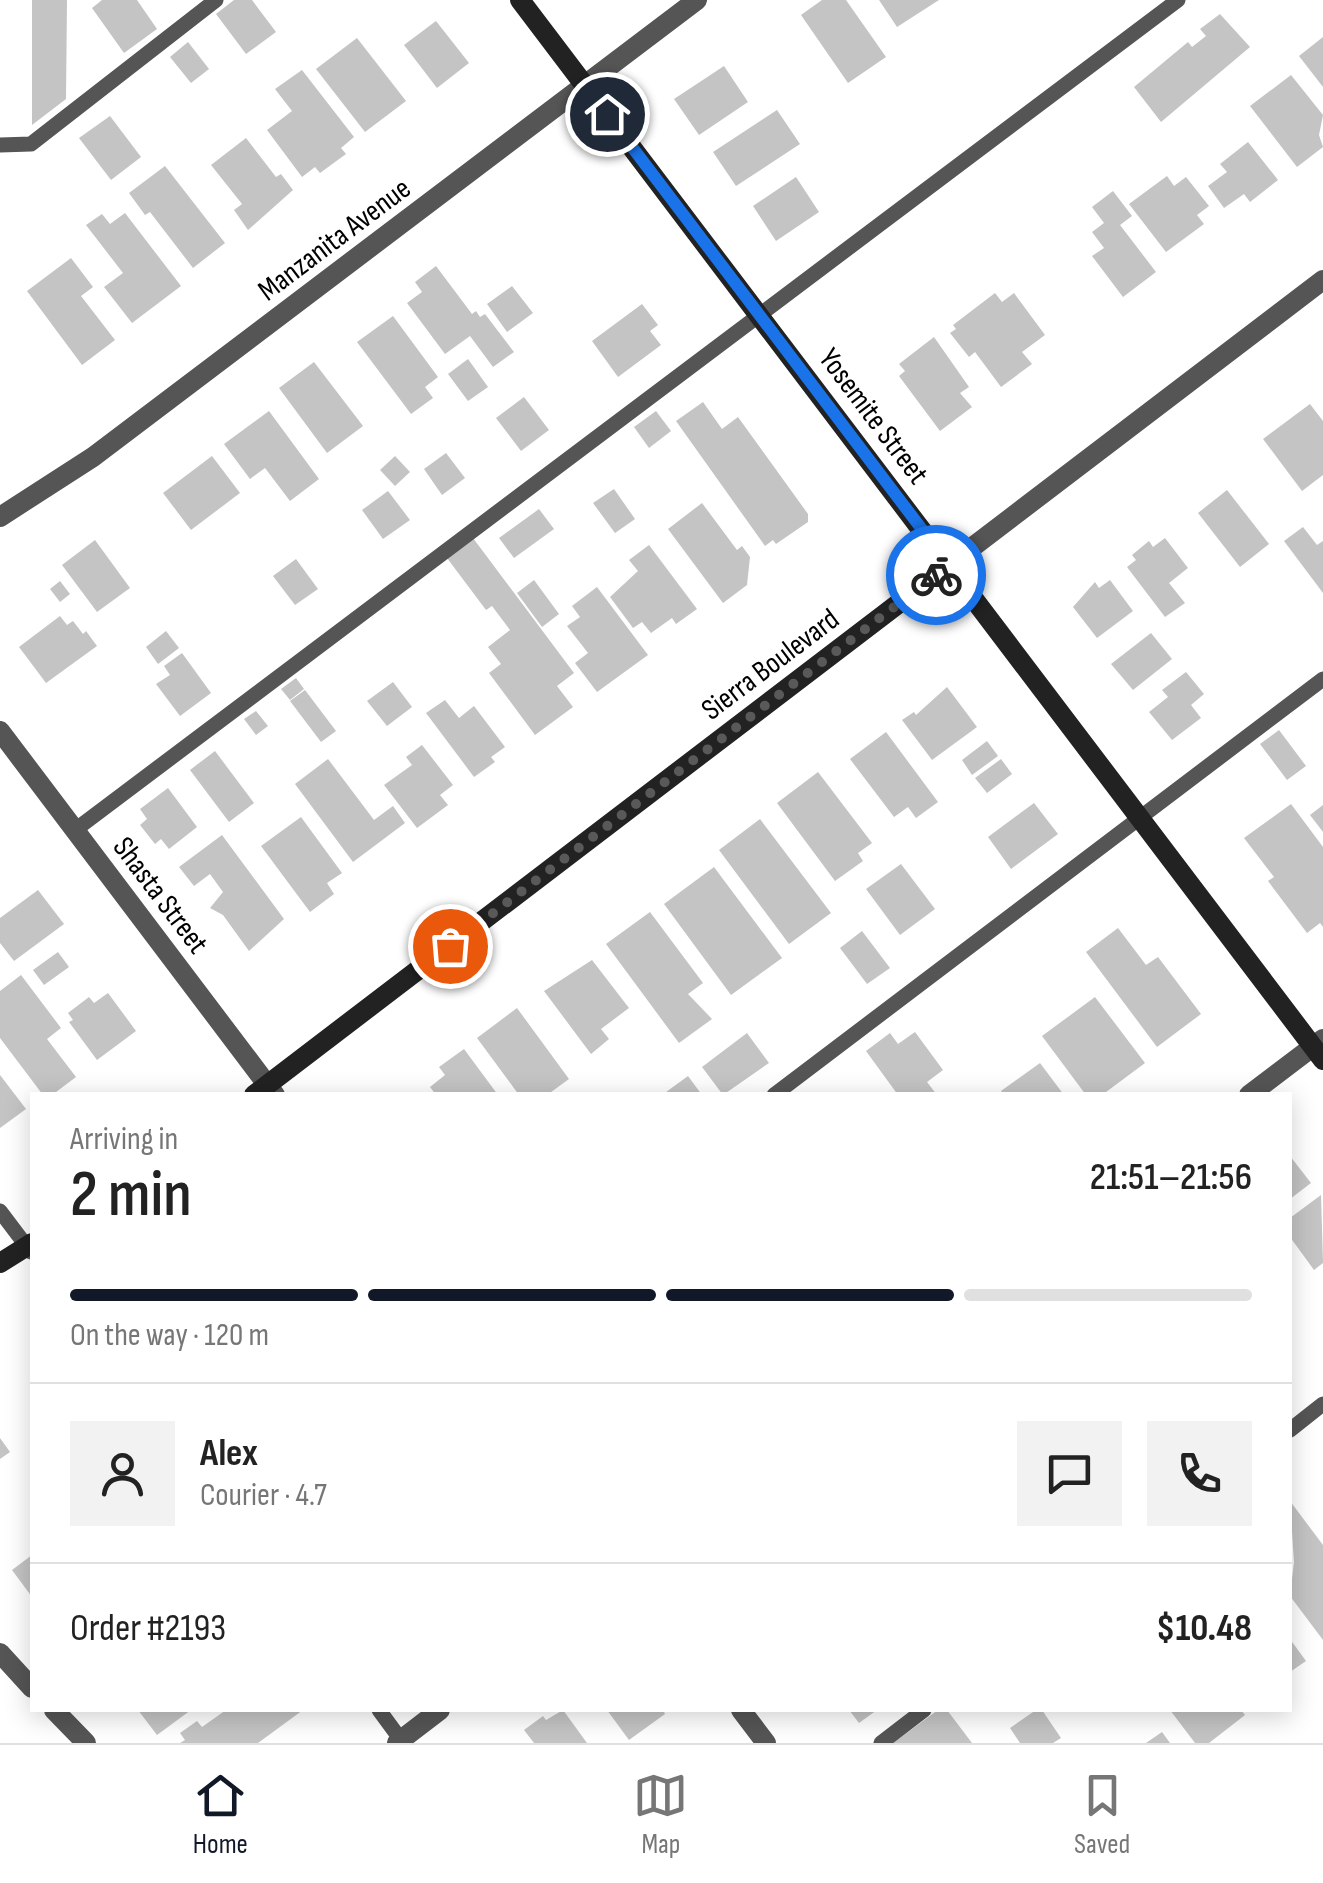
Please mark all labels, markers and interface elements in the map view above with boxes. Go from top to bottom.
pin [565,72,650,157]
icon: home [580,87,635,142]
street label: Manzanita Avenue [251,171,418,309]
street label: Yosemite Street [811,342,936,491]
courier [886,525,986,625]
icon: bike [909,548,964,603]
street label: Sierra Boulevard [695,601,846,728]
street label: Shasta Street [105,830,216,961]
pin [408,904,493,989]
icon: bag [423,919,478,974]
text: Arriving in [70,1120,178,1159]
text: 21:51–21:56 [1090,1155,1252,1200]
text: 2 min [70,1157,192,1235]
text: On the way · 120 m [70,1316,269,1355]
button: person [70,1421,175,1526]
button: chat [1017,1421,1122,1526]
button: phone [1147,1421,1252,1526]
text: Alex [200,1431,258,1476]
text: Courier · 4.7 [200,1476,327,1515]
text: Order #2193 [70,1606,226,1651]
text: $10.48 [1156,1606,1252,1651]
tab: Home [193,1768,248,1861]
tab: Map [633,1768,688,1861]
tab: Saved [1074,1768,1130,1861]

